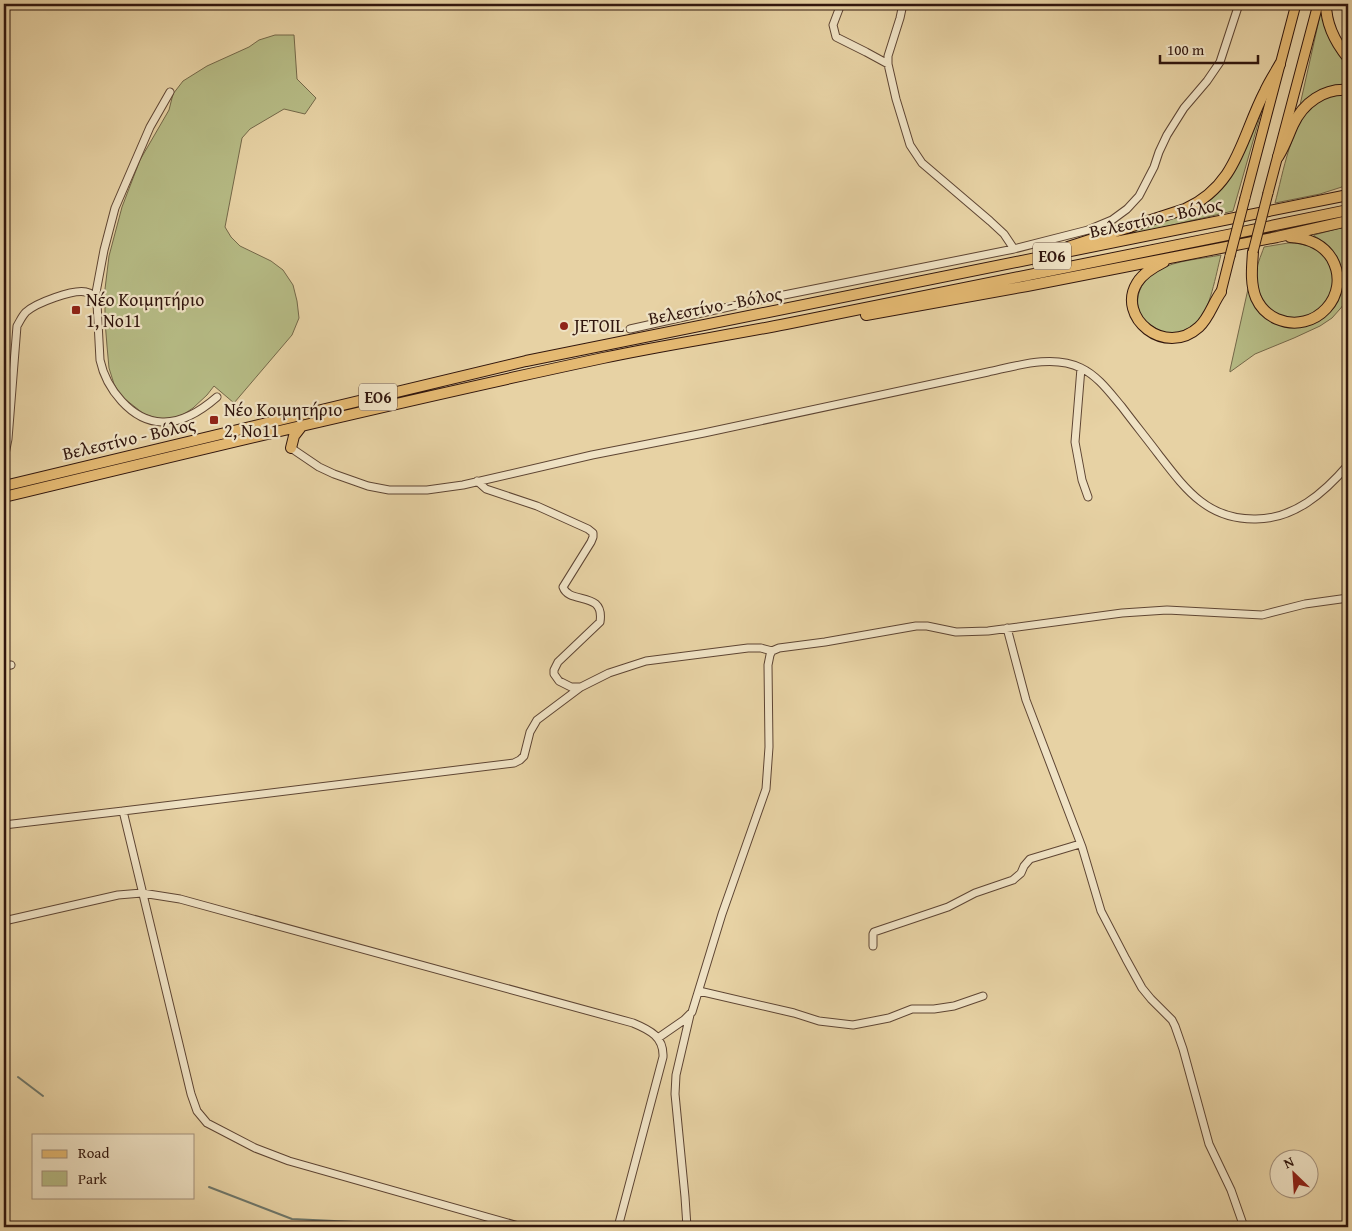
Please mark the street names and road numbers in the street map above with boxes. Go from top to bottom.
street label: Βελεστίνο - Βόλος [1087,190,1225,245]
road number: ΕΟ6 [1033,242,1071,270]
street label: Βελεστίνο - Βόλος [646,279,784,332]
road number: ΕΟ6 [359,384,397,411]
street label: Βελεστίνο - Βόλος [60,410,198,467]

